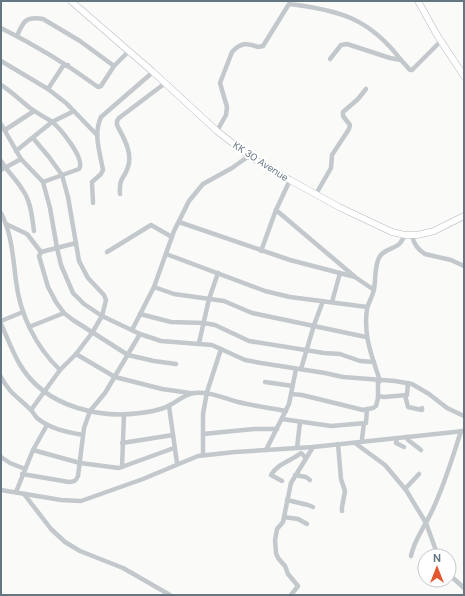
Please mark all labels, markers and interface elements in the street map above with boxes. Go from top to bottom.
street label: KK 30 Avenue [230,139,291,184]
north arrow [417,548,457,588]
text: N [433,551,441,565]

